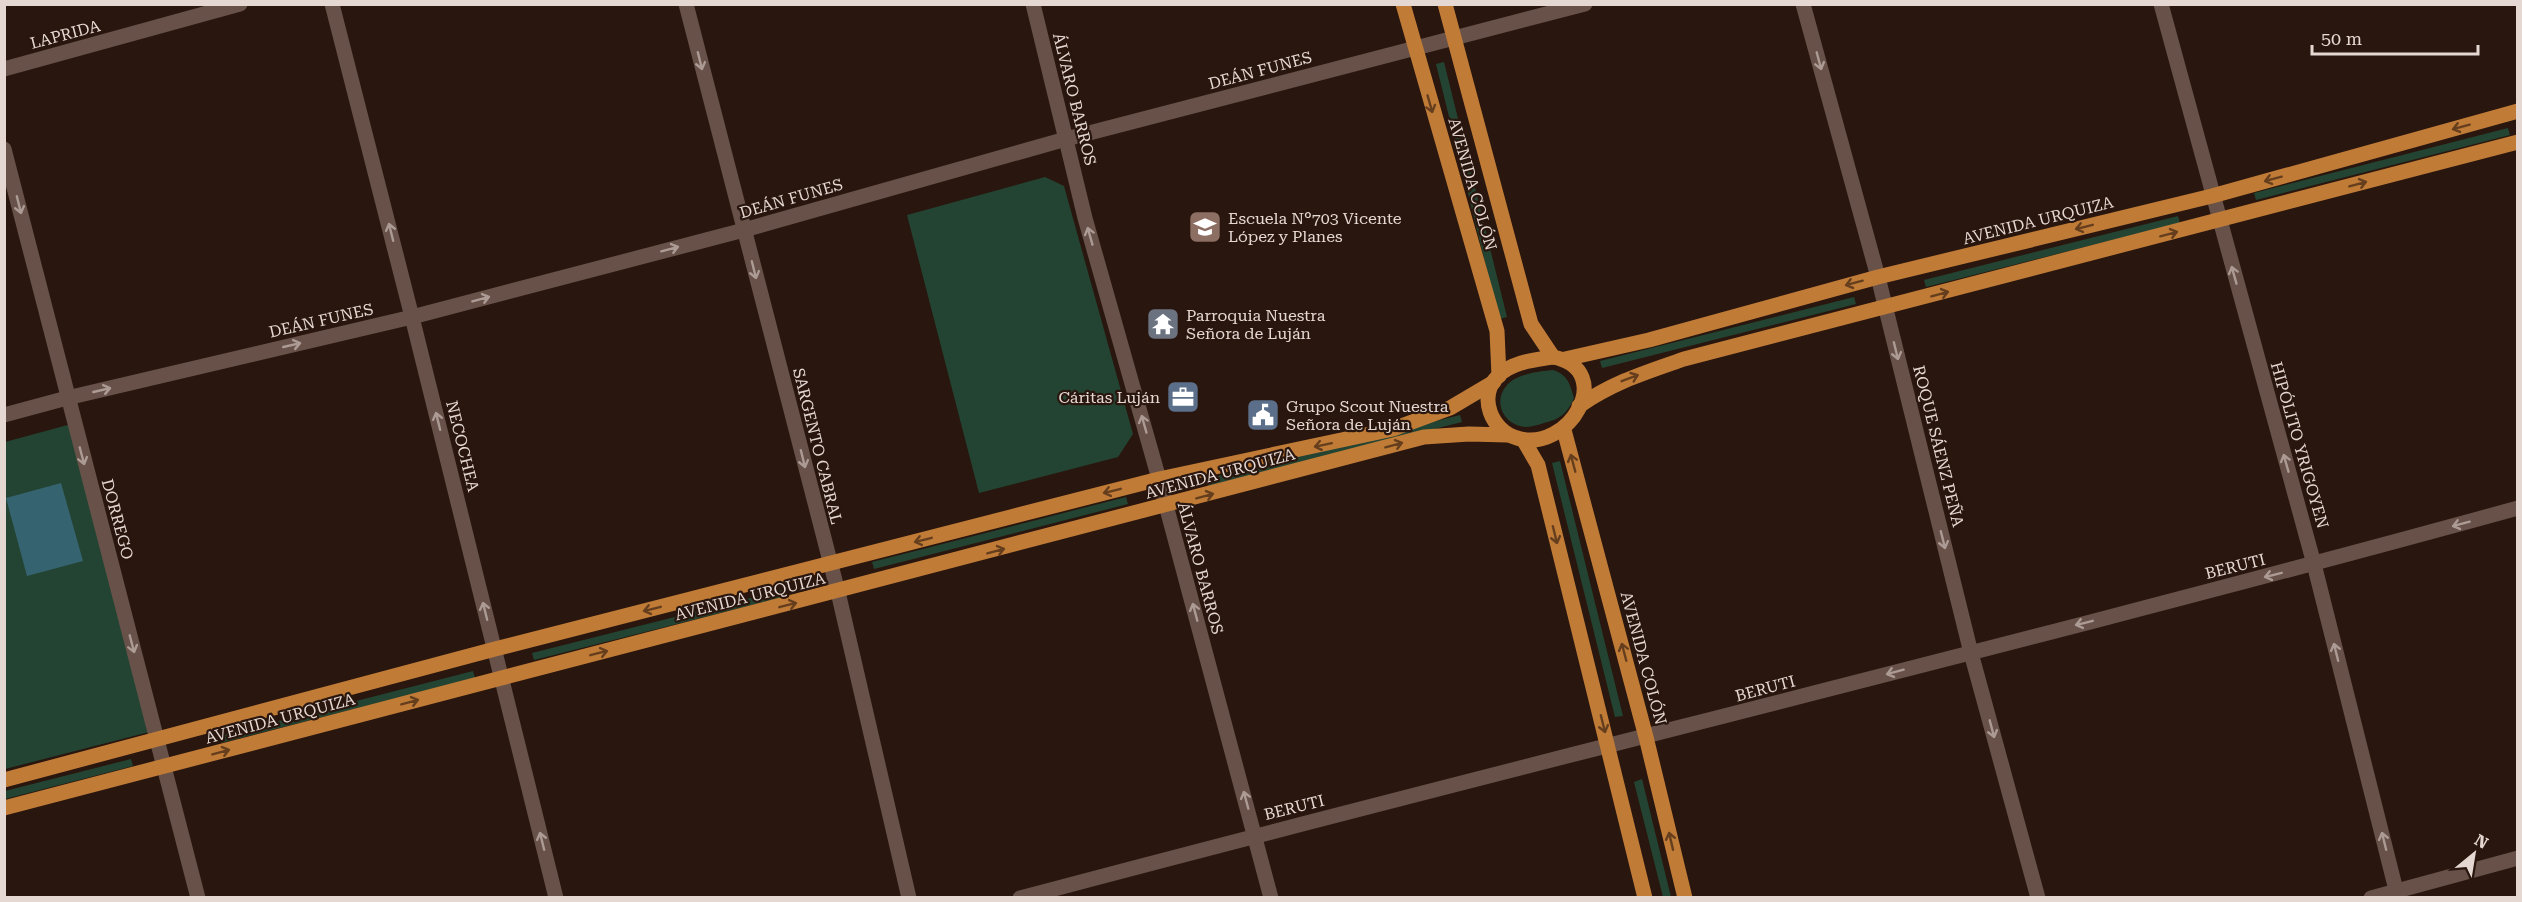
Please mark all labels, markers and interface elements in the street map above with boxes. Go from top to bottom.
street label: LAPRIDA [28,16,103,53]
scale bar [2312,18,2478,56]
text: 50 m [2321,28,2362,49]
street label: ÁLVARO BARROS [1049,31,1100,167]
street label: DEÁN FUNES [1206,48,1314,93]
one-way arrow [695,51,707,70]
one-way arrow [1813,51,1825,70]
one-way arrow [1425,94,1436,113]
street label: AVENIDA COLÓN [1444,116,1501,253]
one-way arrow [2452,122,2471,133]
one-way arrow [2264,174,2283,185]
street label: DEÁN FUNES [737,175,845,222]
one-way arrow [2348,178,2367,190]
street label: AVENIDA URQUIZA [1961,192,2116,248]
one-way arrow [13,196,25,215]
school or university icon: Escuela N°703 Vicente López y Planes [1187,209,1223,245]
place label: Escuela N°703 Vicente López y Planes [1228,209,1402,246]
one-way arrow [2075,222,2094,233]
one-way arrow [384,223,396,242]
one-way arrow [1084,227,1095,246]
one-way arrow [2159,227,2178,239]
one-way arrow [660,243,679,255]
one-way arrow [749,261,761,280]
one-way arrow [2228,266,2239,285]
one-way arrow [1845,278,1864,290]
one-way arrow [1930,287,1949,299]
one-way arrow [471,292,490,304]
street label: DEÁN FUNES [267,299,375,342]
temple icon: Parroquia Nuestra Señora de Luján [1145,306,1181,342]
place label: Parroquia Nuestra Señora de Luján [1186,306,1326,343]
one-way arrow [282,339,301,351]
one-way arrow [1891,341,1903,360]
street label: HIPÓLITO YRIGOYEN [2267,360,2332,531]
street label: ROQUE SÁENZ PEÑA [1909,363,1968,530]
street label: SARGENTO CABRAL [789,366,846,526]
one-way arrow [1620,371,1639,382]
office icon: Cáritas Luján [1165,379,1201,415]
one-way arrow [92,384,111,395]
place label: Cáritas Luján [1058,388,1160,407]
public building icon: Grupo Scout Nuestra Señora de Luján [1245,397,1281,433]
place label: Grupo Scout Nuestra Señora de Luján [1286,397,1449,434]
street label: NECOCHEA [442,399,483,494]
one-way arrow [432,412,444,431]
one-way arrow [1138,415,1149,434]
one-way arrow [1313,439,1332,451]
one-way arrow [1384,439,1403,450]
street label: AVENIDA URQUIZA [1143,444,1298,503]
one-way arrow [77,446,89,465]
one-way arrow [797,449,809,468]
one-way arrow [1567,454,1579,473]
one-way arrow [2280,454,2291,473]
street label: DORREGO [98,477,137,561]
one-way arrow [1103,486,1122,498]
one-way arrow [1195,490,1214,501]
street label: ÁLVARO BARROS [1174,500,1227,636]
one-way arrow [2452,519,2471,530]
one-way arrow [1550,525,1562,544]
one-way arrow [1938,530,1950,549]
one-way arrow [914,535,933,547]
one-way arrow [987,544,1006,556]
street label: BERUTI [2203,550,2267,583]
street label: AVENIDA URQUIZA [673,568,828,624]
one-way arrow [2264,569,2283,581]
street label: AVENIDA COLÓN [1617,589,1671,727]
one-way arrow [778,599,797,611]
one-way arrow [479,601,491,620]
one-way arrow [643,603,662,615]
one-way arrow [1188,603,1200,622]
one-way arrow [2075,618,2094,630]
one-way arrow [126,634,138,653]
one-way arrow [1617,642,1629,661]
one-way arrow [2330,643,2342,662]
one-way arrow [589,646,608,658]
one-way arrow [1886,667,1905,679]
street label: BERUTI [1733,671,1797,706]
street label: AVENIDA URQUIZA [203,689,358,748]
one-way arrow [400,695,419,707]
one-way arrow [1597,715,1609,734]
one-way arrow [1987,719,1998,738]
one-way arrow [212,745,231,757]
one-way arrow [1239,791,1251,810]
street label: BERUTI [1262,791,1326,824]
north arrow [2444,824,2504,884]
text: N [2471,830,2491,853]
one-way arrow [536,831,548,850]
one-way arrow [1665,831,1677,850]
one-way arrow [2377,832,2389,851]

